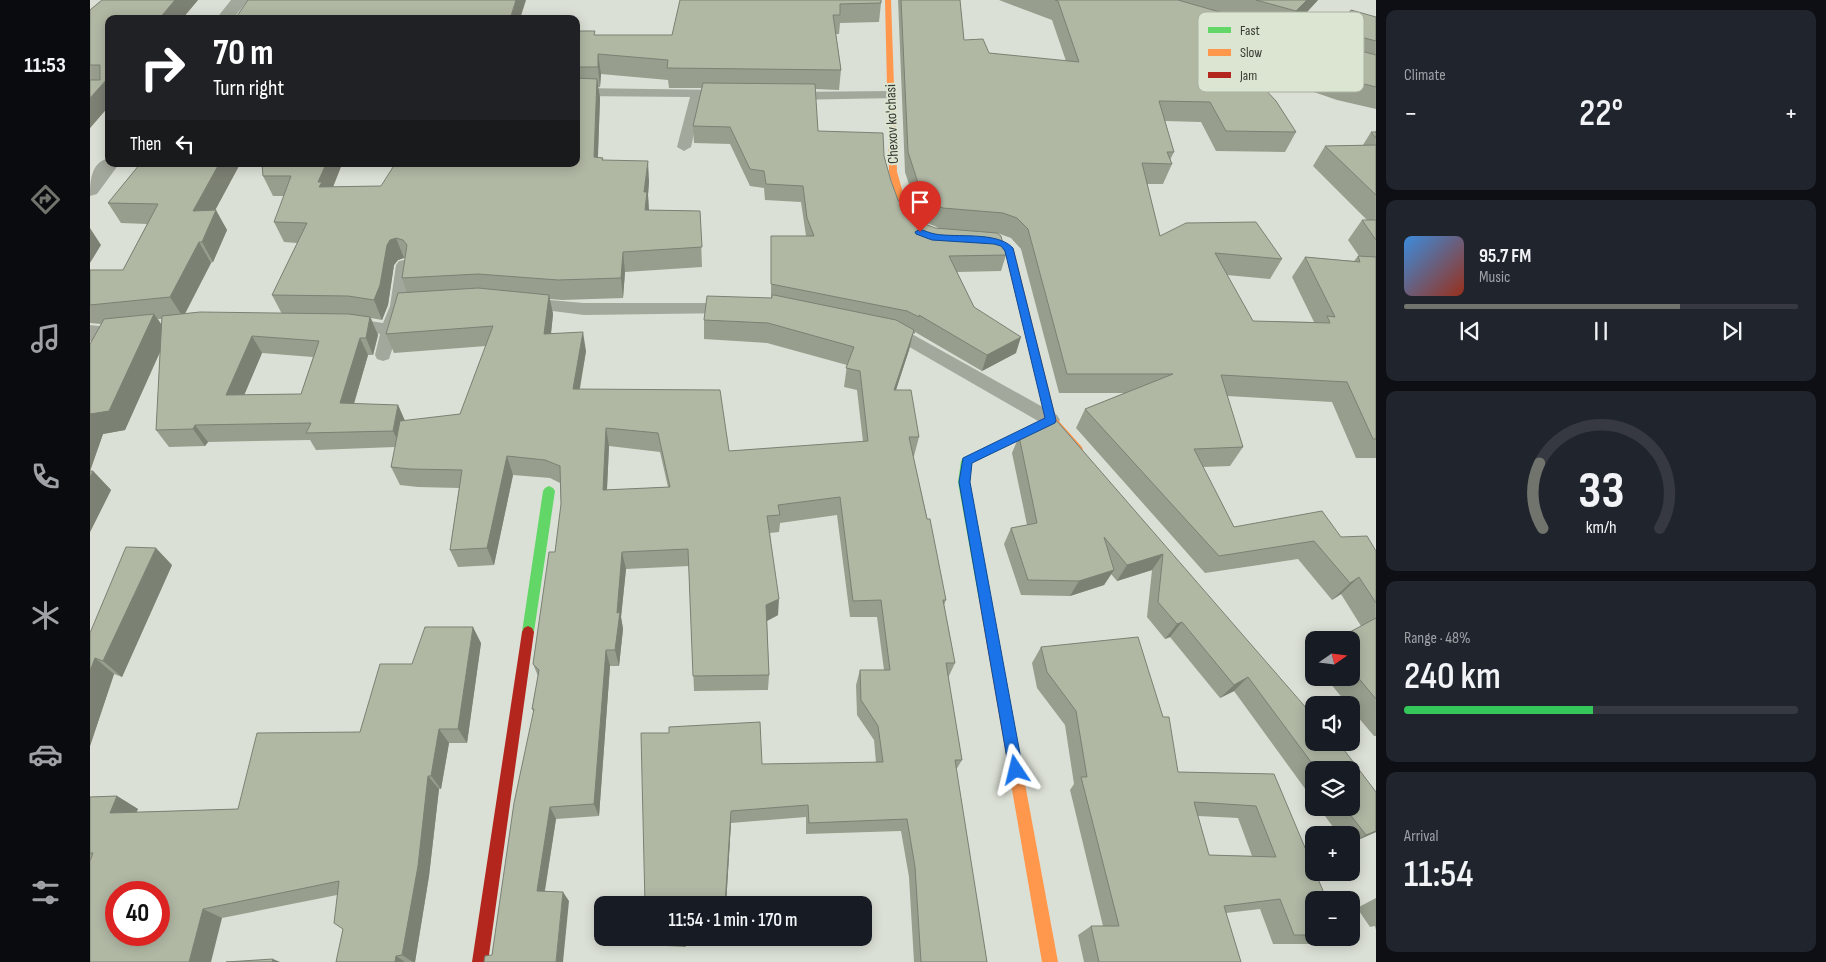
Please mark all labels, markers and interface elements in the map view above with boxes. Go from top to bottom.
legend [1198,12,1364,92]
text: Fast [1240,22,1260,39]
text: 70 m [213,32,273,75]
icon: right [130,35,195,100]
text: Slow [1240,44,1262,61]
text: 11:53 [24,52,66,79]
text: Climate [1404,66,1446,85]
text: Jam [1239,67,1257,84]
text: Turn right [213,75,284,102]
street label: Chexov ko'chasi [881,84,903,164]
text: 22° [1579,91,1623,136]
text: − [1404,97,1418,130]
text: + [1784,97,1798,130]
icon: left [171,130,199,158]
text: Then [130,133,161,156]
pin [899,181,941,232]
icon: directions [28,182,63,217]
icon: arrive [906,188,934,216]
text: 95.7 FM [1479,245,1531,268]
text: Music [1479,268,1510,287]
icon: previous [1456,317,1484,345]
icon: pause [1587,317,1615,345]
icon: next [1718,317,1746,345]
icon: music [28,321,63,356]
icon: phone [28,459,63,494]
text: 33 [1578,460,1624,523]
text: km/h [1586,517,1616,538]
icon: climate [28,598,63,633]
text: Range · 48% [1404,629,1471,648]
north arrow [1305,631,1360,686]
map controls [1305,631,1360,946]
text: 240 km [1404,654,1501,699]
button: sound [1305,696,1360,751]
icon: car [28,737,63,772]
position arrow [989,743,1041,795]
button: layers [1305,761,1360,816]
button: + [1305,826,1360,881]
text: Arrival [1404,827,1438,846]
text: 11:54 [1404,852,1473,897]
icon: filters [28,875,63,910]
speed limit sign: 40 [105,881,170,946]
button: − [1305,891,1360,946]
text: 11:54 · 1 min · 170 m [669,909,797,932]

